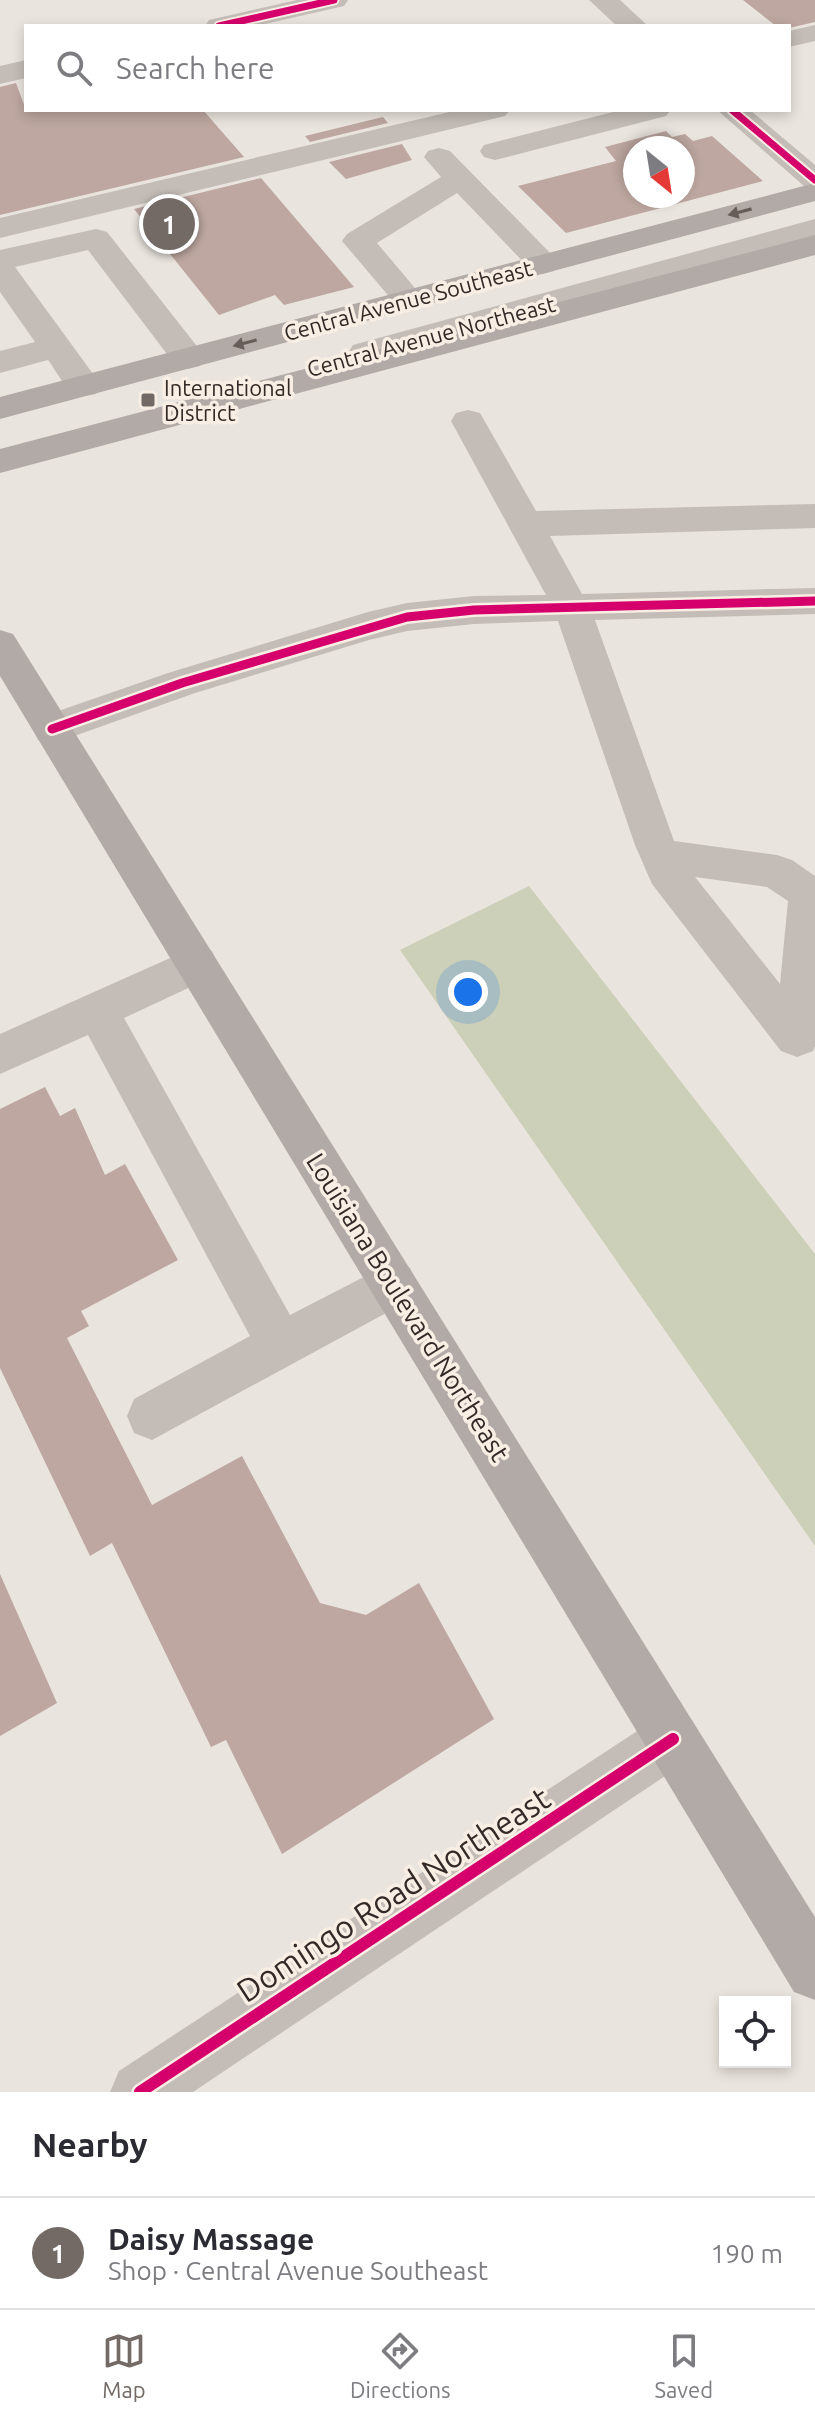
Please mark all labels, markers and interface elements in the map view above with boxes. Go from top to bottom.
search box [24,24,791,112]
icon: search [52,46,96,90]
text: Search here [116,51,275,85]
north arrow [623,136,695,208]
pin: 1 [143,194,195,254]
one-way arrow [727,207,752,219]
street label: Central Avenue Southeast [281,255,535,345]
street label: Central Avenue Northeast [304,291,558,381]
one-way arrow [232,338,257,350]
place label: International District [164,375,292,425]
marker: International District [139,391,157,409]
your location [448,972,488,1012]
street label: Louisiana Boulevard Northeast [301,1148,515,1466]
street label: Domingo Road Northeast [230,1779,556,2009]
map controls [719,1996,791,2068]
button: locate [719,1996,791,2068]
text: Nearby [32,2125,147,2163]
text: Daisy Massage [108,2222,314,2256]
text: 1 [51,2239,65,2268]
text: 190 m [711,2239,783,2268]
text: Shop · Central Avenue Southeast [108,2256,488,2285]
tab: Map [102,2329,146,2402]
tab: Directions [350,2329,451,2402]
tab: Saved [654,2329,713,2402]

